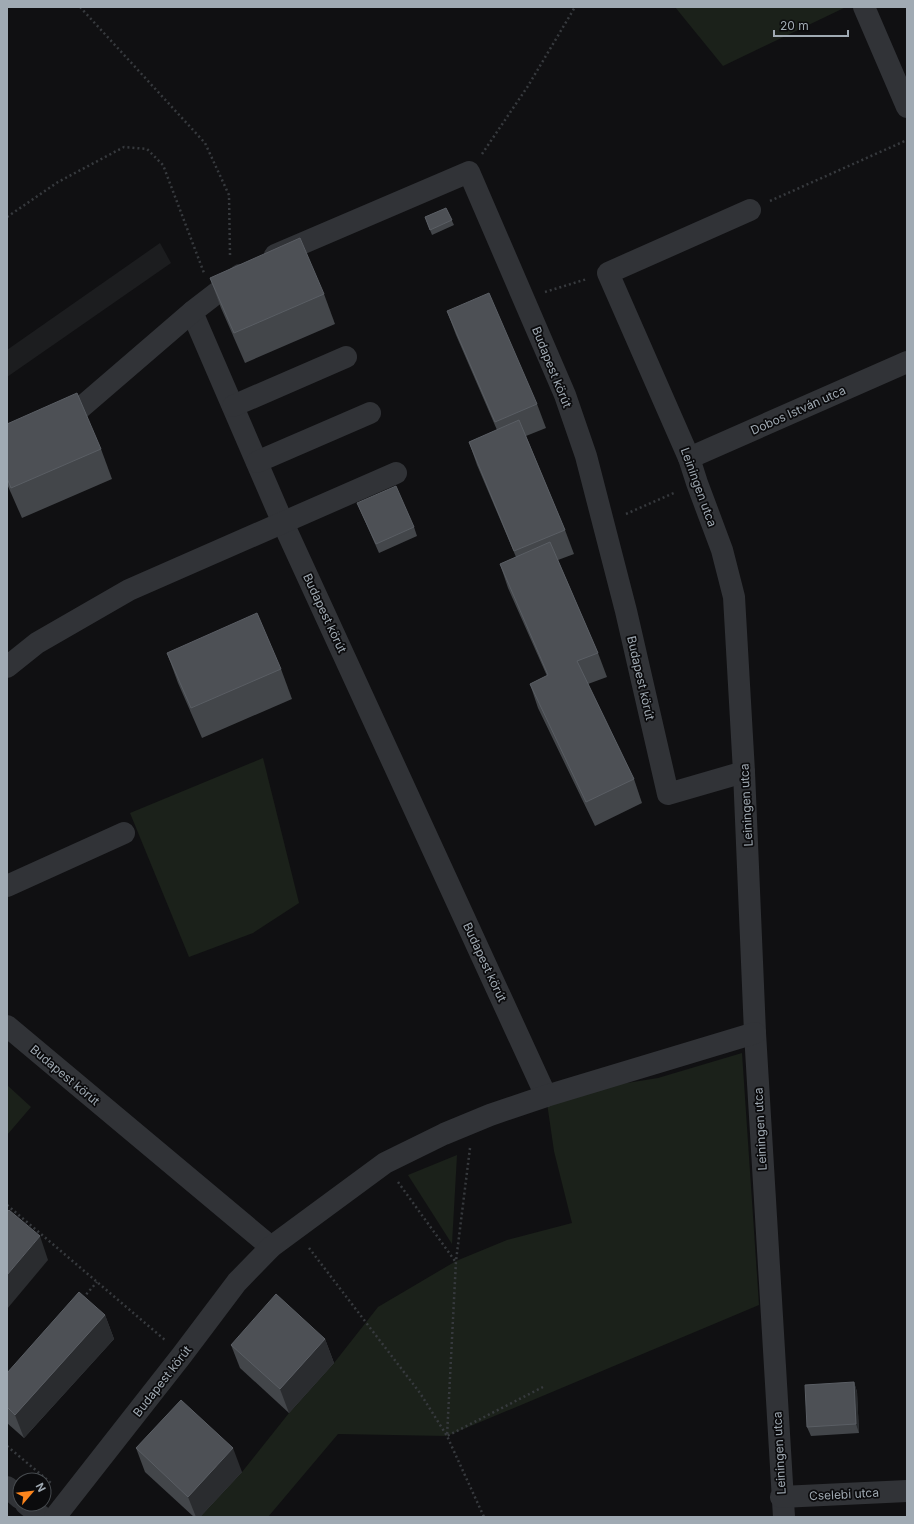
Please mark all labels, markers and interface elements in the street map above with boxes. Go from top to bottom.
scale bar [774,12,848,38]
text: 20 m [780,18,809,33]
street label: Budapest körút [529,324,575,410]
street label: Dobos István utca [748,382,848,438]
street label: Leiningen utca [678,445,720,529]
street label: Budapest körút [300,571,350,655]
street label: Budapest körút [624,634,658,722]
street label: Leiningen utca [736,763,756,847]
street label: Budapest körút [460,920,510,1004]
street label: Budapest körút [27,1042,103,1108]
street label: Leiningen utca [750,1087,770,1171]
street label: Budapest körút [130,1342,194,1420]
street label: Leiningen utca [769,1411,789,1495]
north arrow [12,1472,52,1512]
text: N [33,1480,49,1494]
street label: Cselebi utca [809,1485,879,1503]

